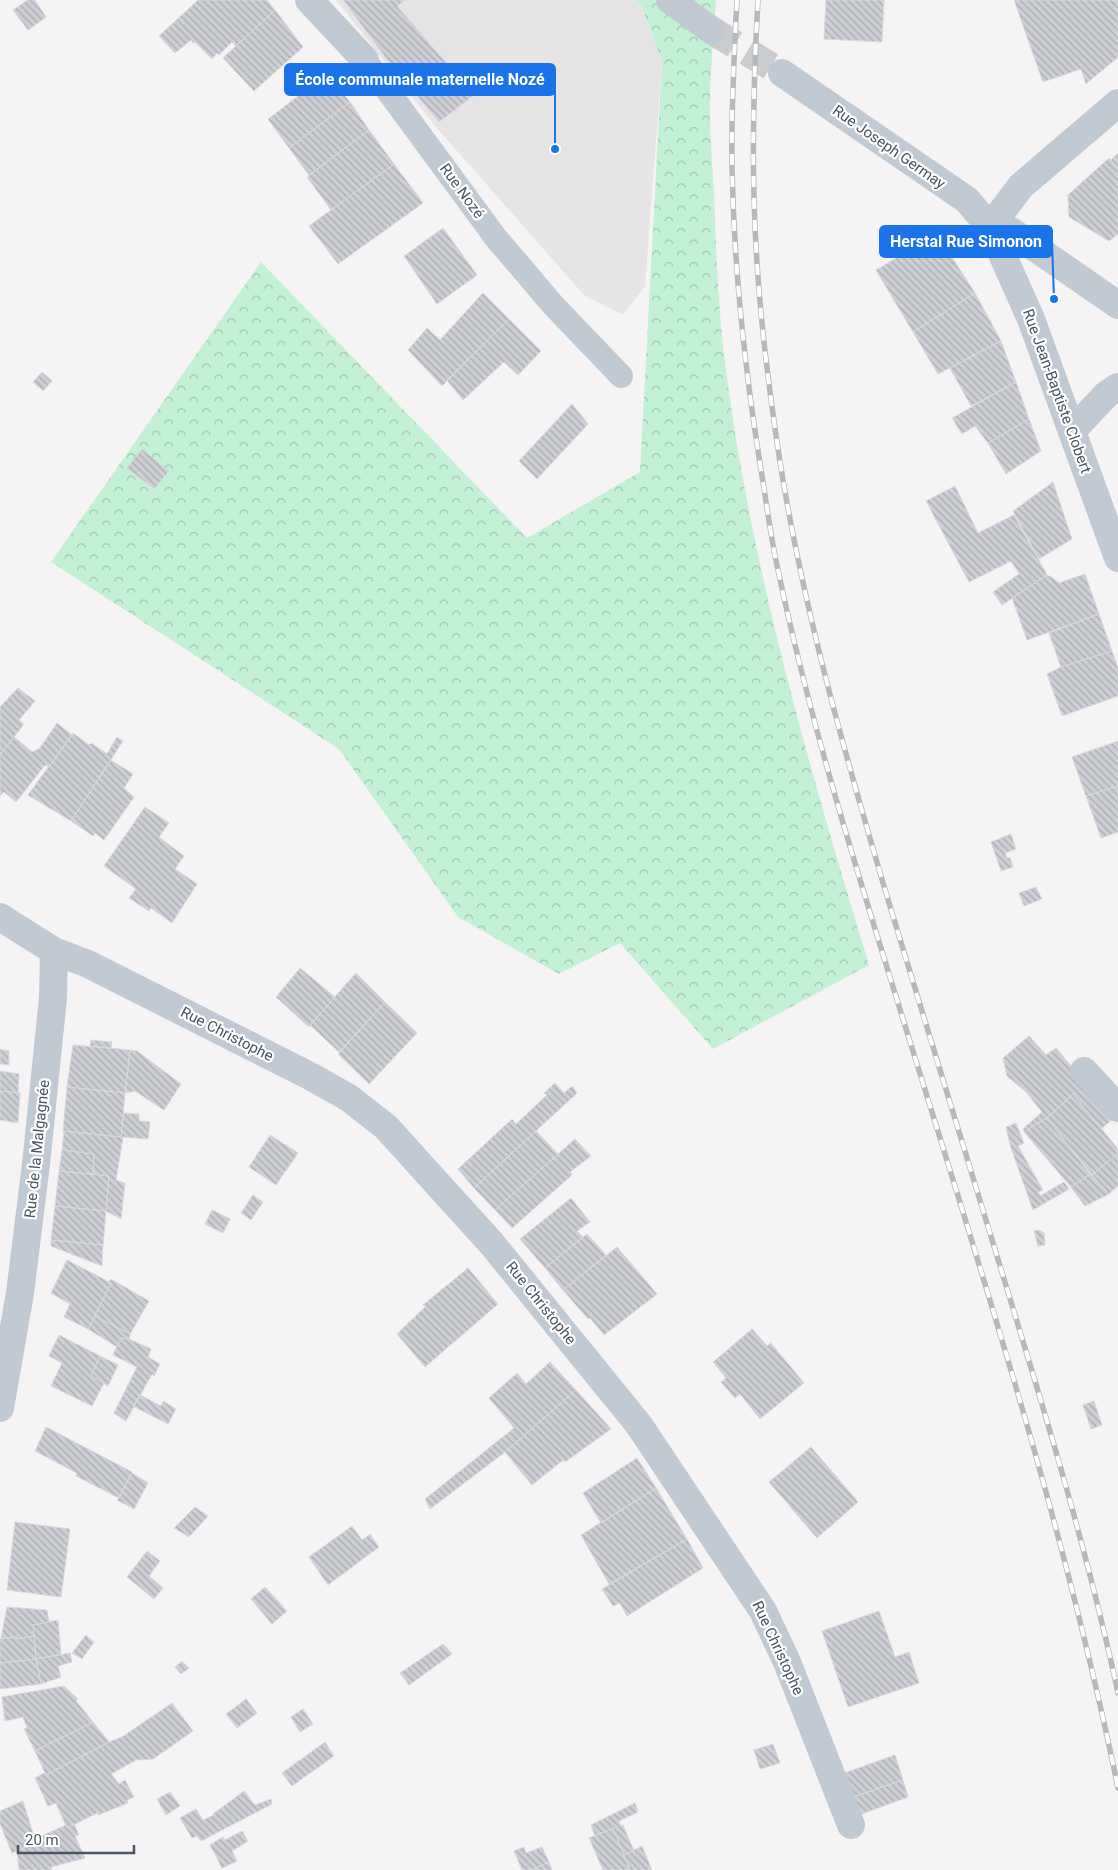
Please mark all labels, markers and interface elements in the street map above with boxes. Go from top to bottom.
callout: École communale maternelle Nozé [285,64,555,95]
text: École communale maternelle Nozé [295,70,545,89]
street label: Rue Joseph Germay [829,101,949,193]
street label: Rue Nozé [436,160,488,222]
callout: Herstal Rue Simonon [880,226,1052,257]
text: Herstal Rue Simonon [890,232,1042,251]
street label: Rue Jean-Baptiste Clobert [1019,306,1095,476]
street label: Rue Christophe [178,1003,276,1065]
street label: Rue de la Malgagnée [21,1079,53,1219]
street label: Rue Christophe [502,1258,580,1348]
street label: Rue Christophe [748,1598,808,1698]
scale bar [18,1822,134,1854]
text: 20 m [25,1831,59,1849]

